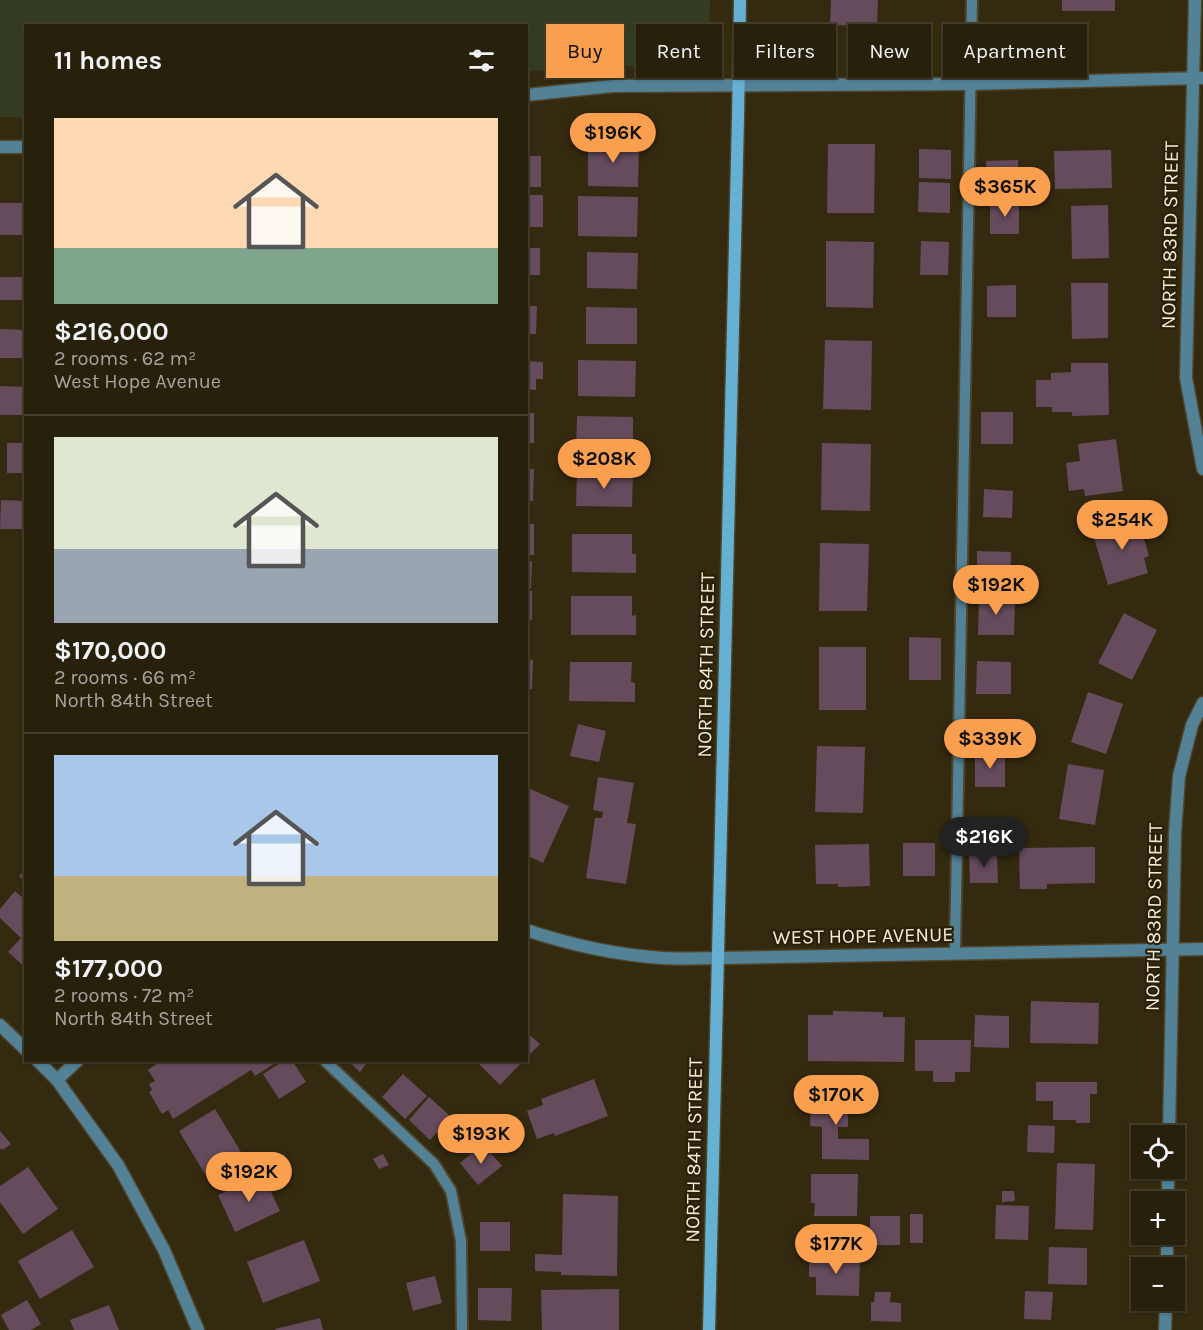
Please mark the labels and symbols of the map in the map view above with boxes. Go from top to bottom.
pin: $196K [571,113,655,164]
street label: NORTH 83RD STREET [1157,141,1183,329]
pin: $365K [963,167,1047,218]
pin: $208K [562,439,646,490]
pin: $254K [1080,500,1164,551]
pin: $192K [954,565,1038,616]
street label: NORTH 84TH STREET [693,572,719,758]
pin: $339K [948,719,1032,770]
pin: $216K [942,817,1026,868]
street label: NORTH 83RD STREET [1141,823,1167,1011]
street label: WEST HOPE AVENUE [772,923,954,949]
street label: NORTH 84TH STREET [681,1057,707,1243]
pin: $170K [794,1075,878,1126]
pin: $193K [439,1114,523,1165]
pin: $192K [207,1152,291,1203]
pin: $177K [794,1224,878,1275]

